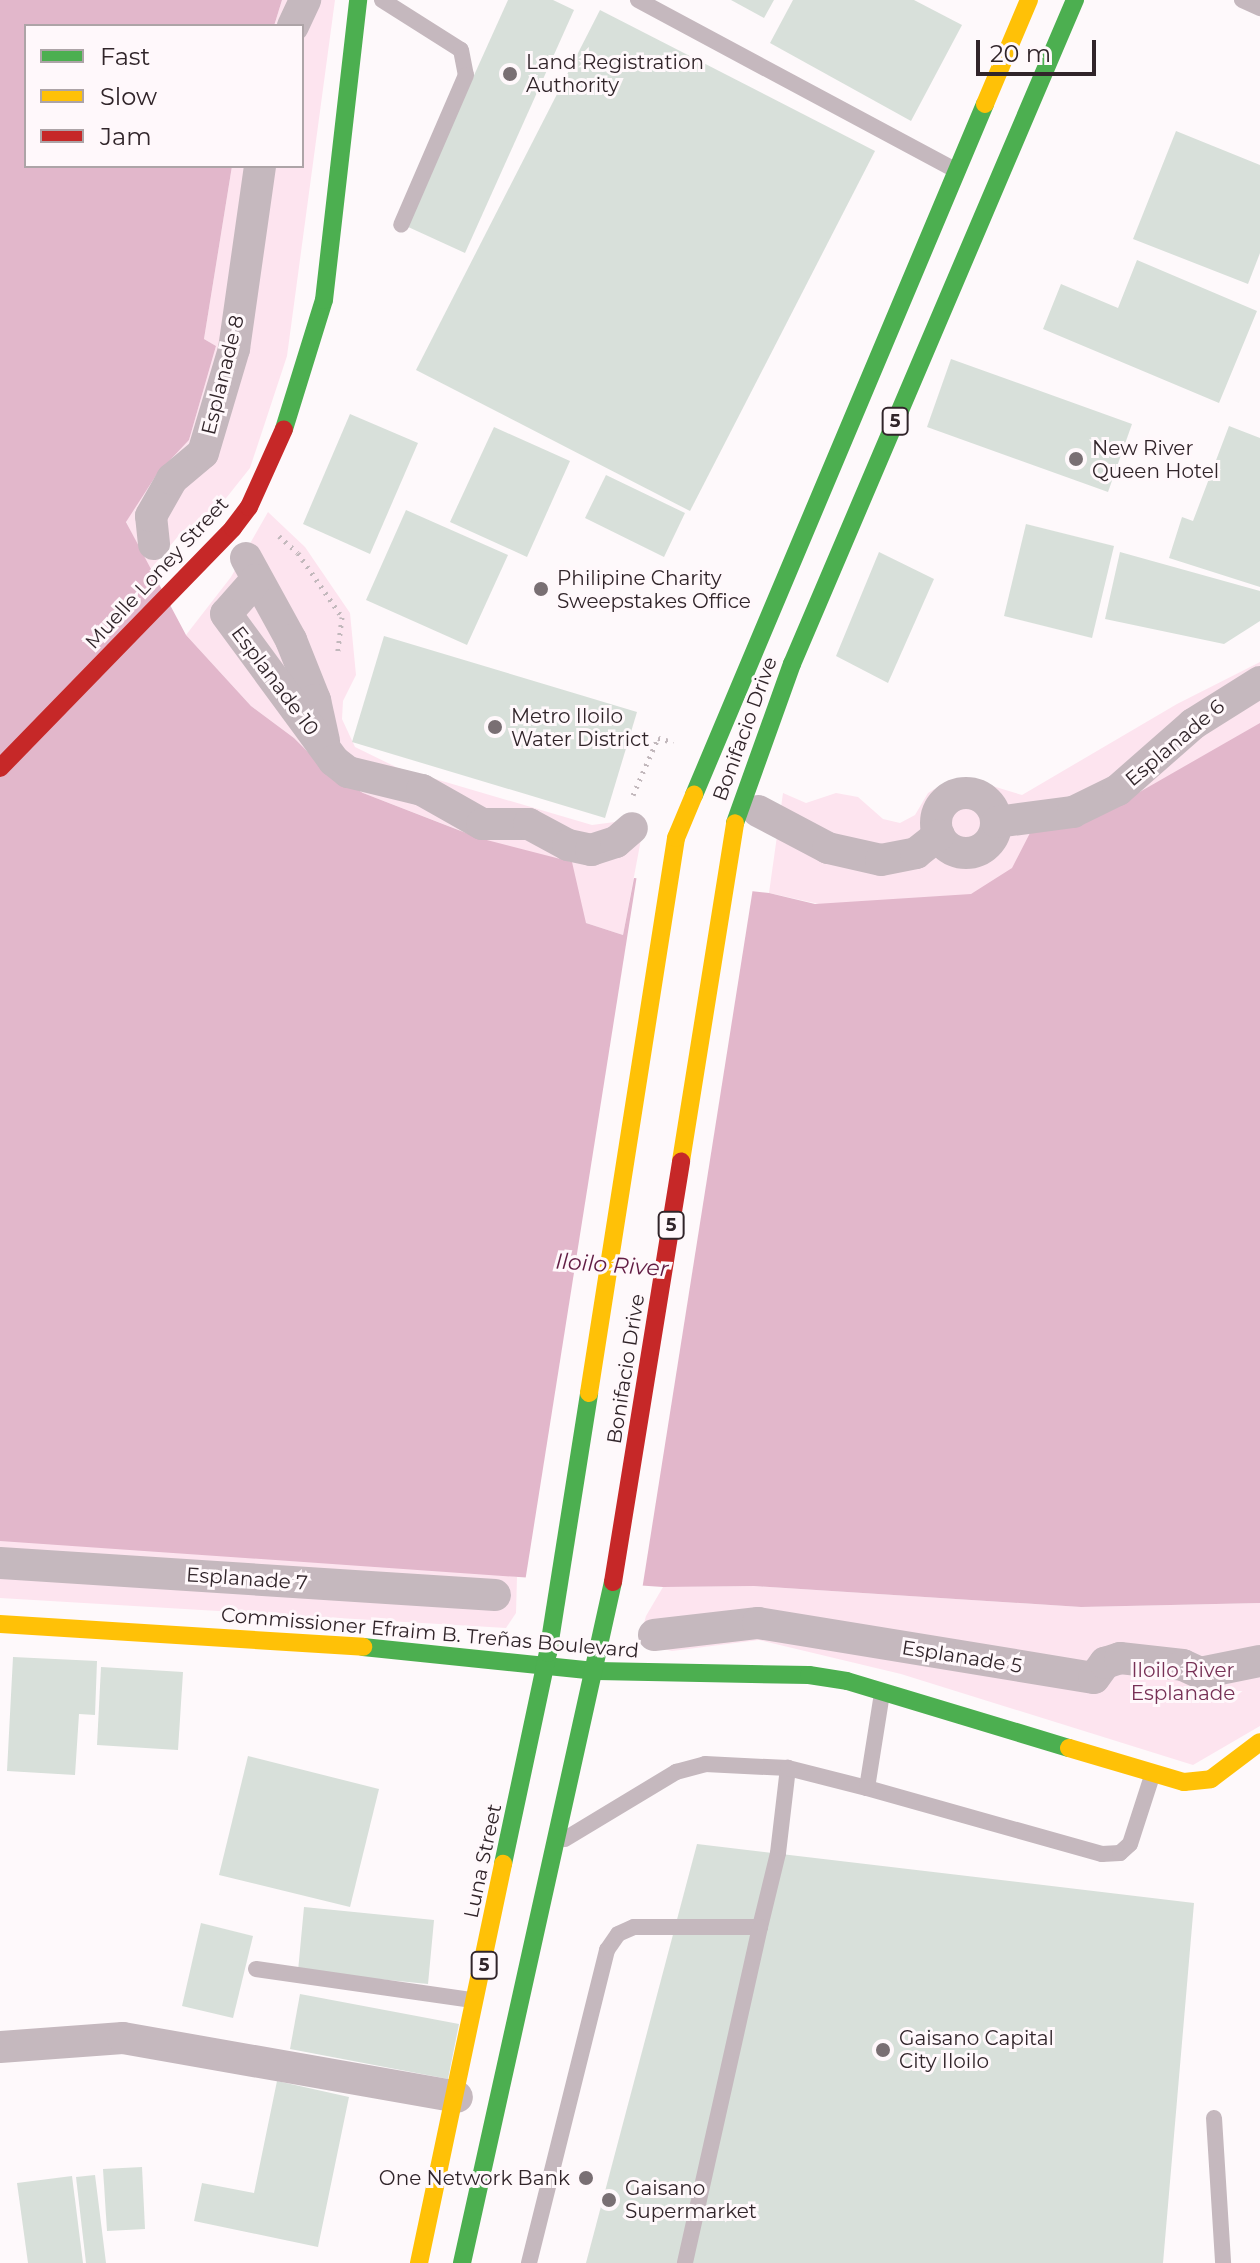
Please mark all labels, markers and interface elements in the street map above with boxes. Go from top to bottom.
legend [24,24,304,168]
scale bar [980,24,1100,74]
text: 20 m [990,39,1051,68]
text: Fast [100,42,150,71]
place label: Land Registration Authority [526,50,704,97]
marker: Land Registration Authority [501,65,519,83]
text: Slow [100,82,157,111]
text: Jam [100,122,152,151]
street label: Esplanade 8 [197,313,249,437]
road number: 5 [881,407,909,435]
place label: New River Queen Hotel [1092,436,1219,483]
marker: New River Queen Hotel [1067,450,1085,468]
street label: Muelle Loney Street [80,492,234,654]
place label: Philipine Charity Sweepstakes Office [557,566,751,613]
marker: Philipine Charity Sweepstakes Office [532,580,550,598]
street label: Esplanade 10 [226,622,324,740]
street label: Bonifacio Drive [708,654,782,804]
street label: Esplanade 6 [1121,695,1229,791]
place label: Metro Iloilo Water District [511,704,650,751]
marker: Metro Iloilo Water District [486,718,504,736]
road number: 5 [657,1211,685,1239]
water label: Iloilo River [555,1248,669,1282]
street label: Bonifacio Drive [602,1292,650,1446]
street label: Esplanade 7 [185,1563,309,1595]
street label: Commissioner Efraim B. Treñas Boulevard [220,1603,640,1663]
street label: Esplanade 5 [900,1636,1024,1678]
park label: Iloilo River Esplanade [1131,1658,1235,1705]
street label: Luna Street [459,1802,507,1920]
road number: 5 [470,1951,498,1979]
place label: Gaisano Capital City Iloilo [899,2026,1054,2073]
marker: Gaisano Capital City Iloilo [874,2041,892,2059]
place label: One Network Bank [379,2166,570,2190]
marker: One Network Bank [577,2169,595,2187]
place label: Gaisano Supermarket [625,2176,757,2223]
marker: Gaisano Supermarket [600,2191,618,2209]

